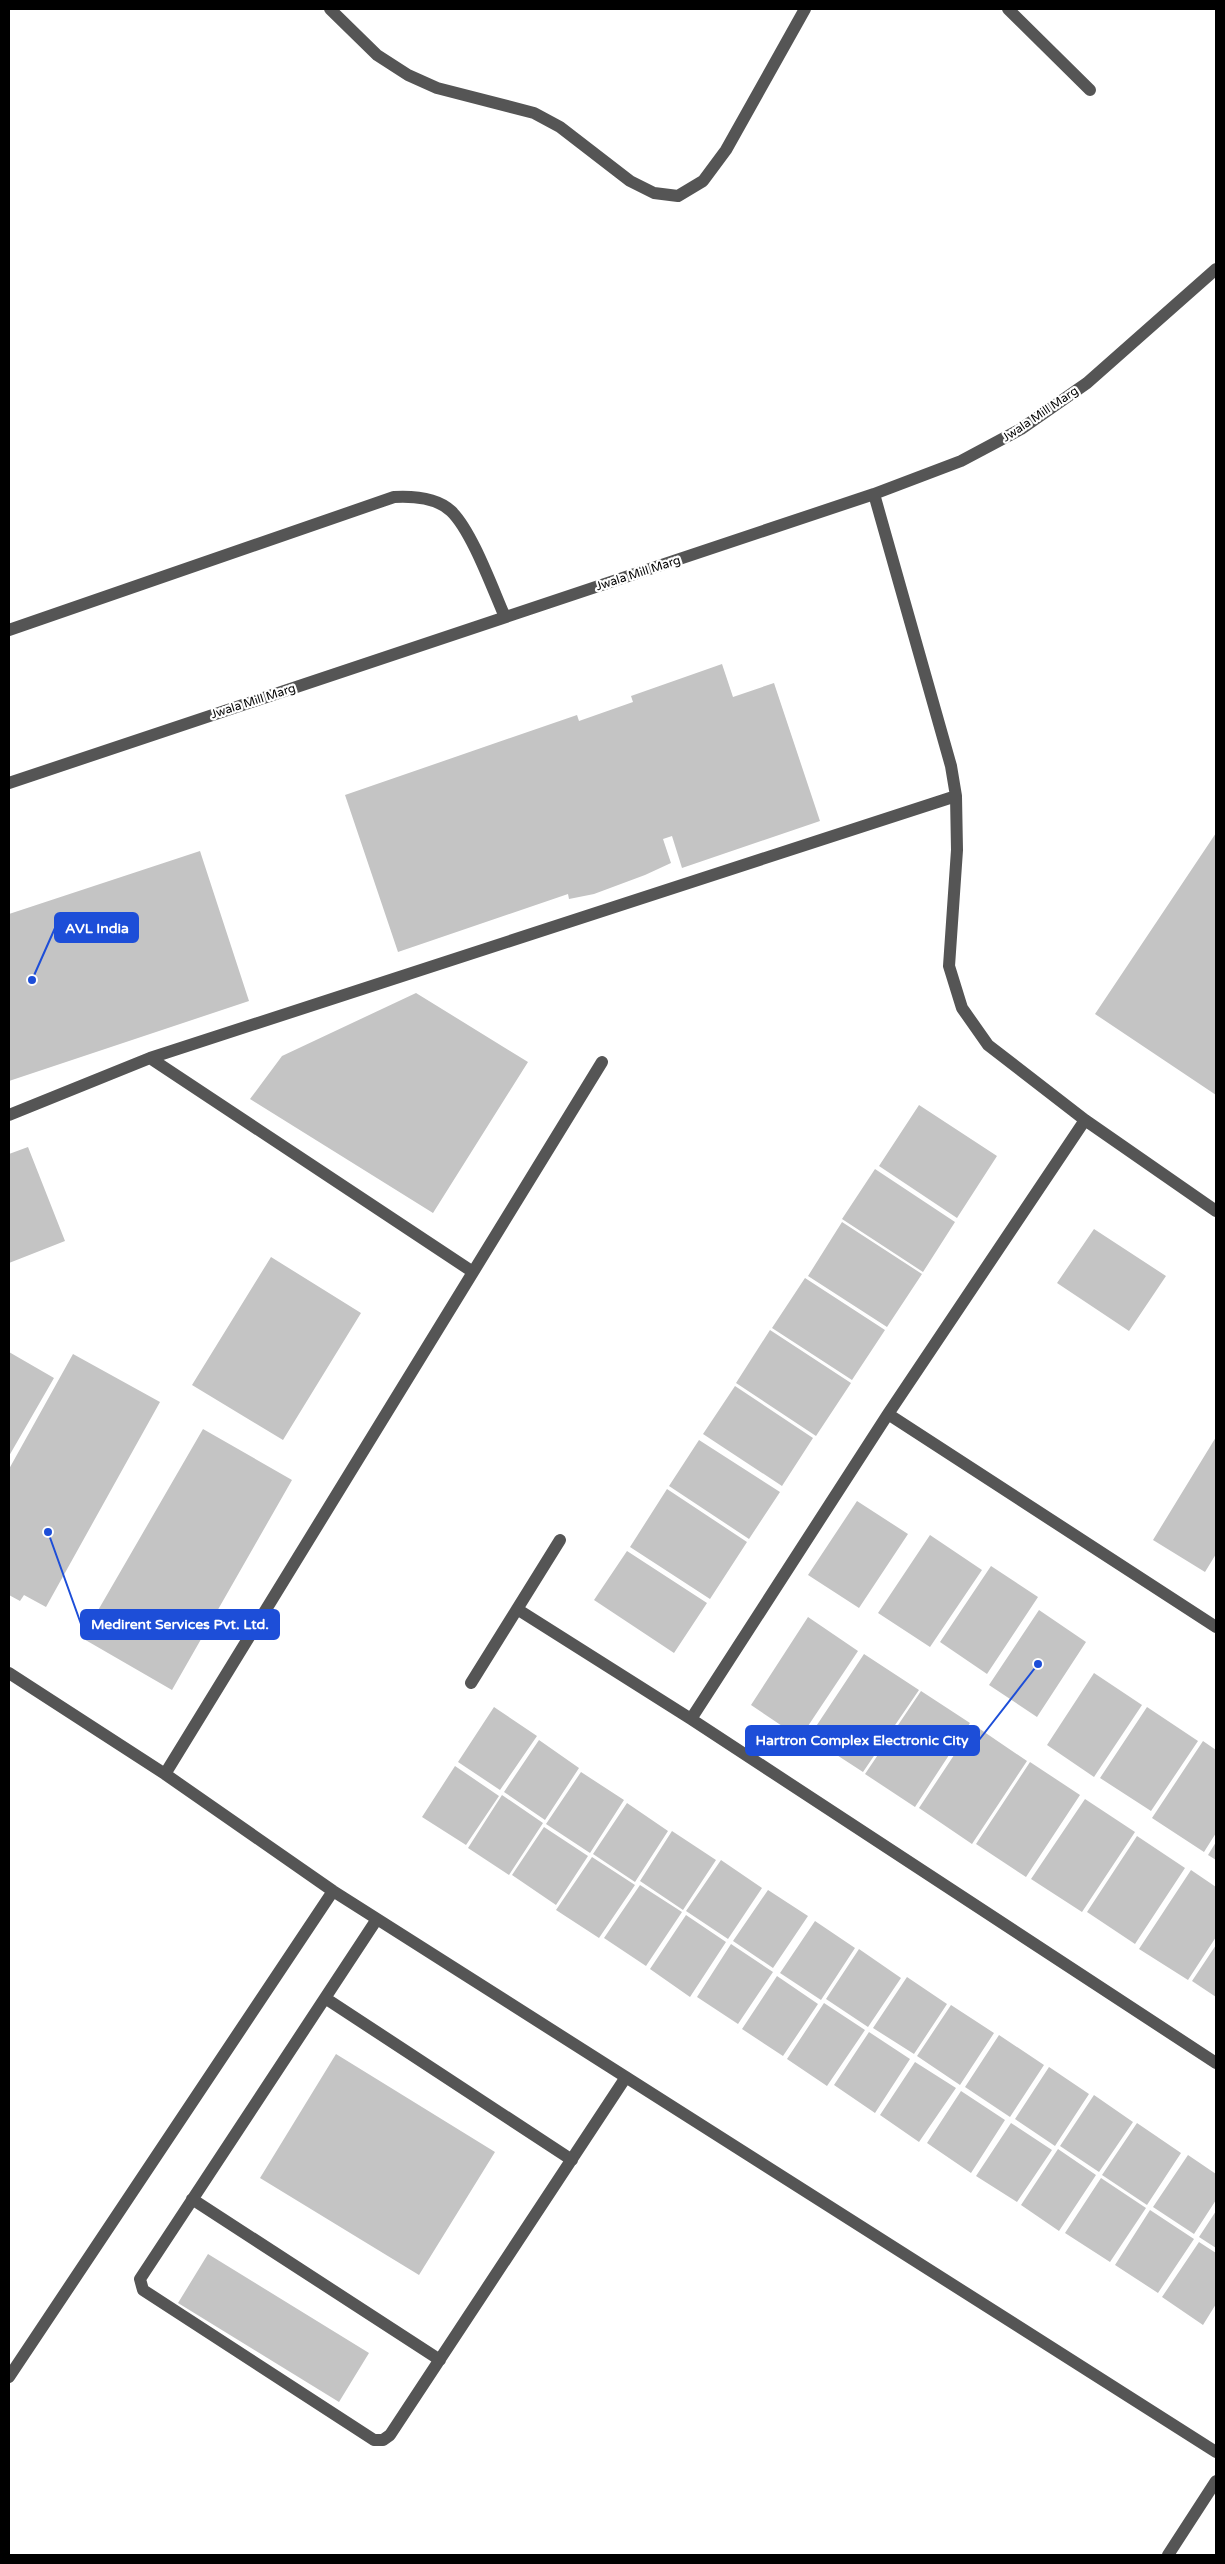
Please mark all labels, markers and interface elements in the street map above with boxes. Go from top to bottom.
street label: Jwala Mill Marg [999,383,1081,445]
street label: Jwala Mill Marg [594,553,682,593]
street label: Jwala Mill Marg [209,681,297,721]
callout: AVL India [55,913,138,942]
text: AVL India [65,920,129,937]
callout: Medirent Services Pvt. Ltd. [81,1610,279,1639]
text: Medirent Services Pvt. Ltd. [91,1616,269,1633]
callout: Hartron Complex Electronic City [746,1726,979,1755]
text: Hartron Complex Electronic City [755,1732,969,1749]

